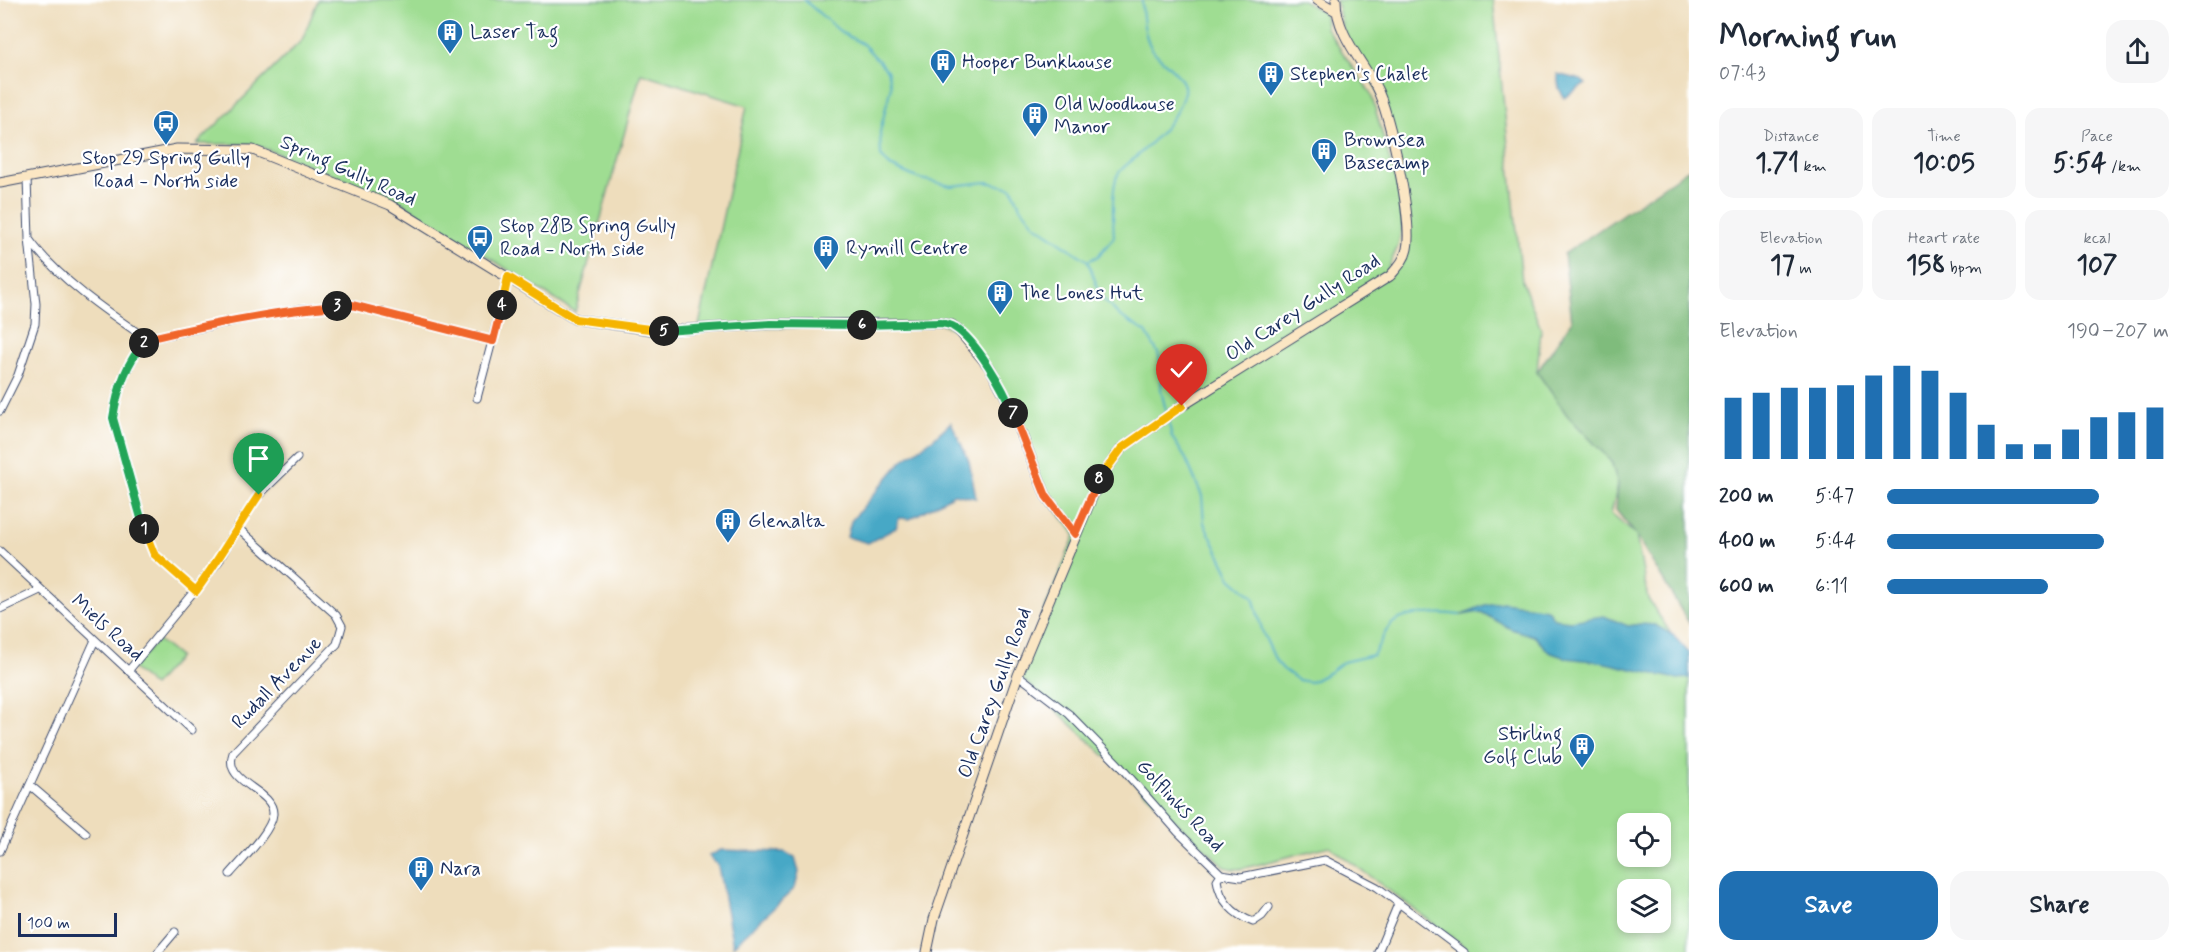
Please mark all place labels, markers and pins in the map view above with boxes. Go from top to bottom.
building icon: Laser Tag [435,17,465,55]
place label: Laser Tag [470,19,558,48]
building icon: Hooper Bunkhouse [928,47,958,85]
place label: Hooper Bunkhouse [962,49,1112,76]
building icon: Stephen's Chalet [1256,59,1286,97]
place label: Stephen's Chalet [1290,61,1428,88]
place label: Old Woodhouse Manor [1054,91,1175,141]
building icon: Old Woodhouse Manor [1020,100,1050,138]
bus stop icon: Stop 29 Spring Gully Road - North side [151,108,181,146]
place label: Brownsea Basecamp [1344,127,1429,177]
building icon: Brownsea Basecamp [1309,136,1339,174]
place label: Stop 29 Spring Gully Road - North side [82,145,250,195]
place label: Stop 28B Spring Gully Road - North side [500,213,676,263]
bus stop icon: Stop 28B Spring Gully Road - North side [465,223,495,261]
building icon: Rymill Centre [811,233,841,271]
place label: Rymill Centre [846,235,968,262]
building icon: The Lones Hut [985,278,1015,316]
place label: The Lones Hut [1020,280,1144,307]
pin: 4 [487,290,517,320]
pin: 3 [322,291,352,321]
pin: 6 [847,310,877,340]
pin: 5 [649,316,679,346]
pin: 2 [129,328,159,358]
pin [1156,344,1207,406]
pin: 7 [998,398,1028,428]
pin [233,433,284,495]
pin: 8 [1084,464,1114,494]
building icon: Glenalta [713,506,743,544]
place label: Glenalta [748,508,826,535]
pin: 1 [129,514,159,544]
place label: Stirling Golf Club [1483,721,1562,771]
building icon: Stirling Golf Club [1567,731,1597,769]
building icon: Nara [406,854,436,892]
place label: Nara [440,856,481,883]

